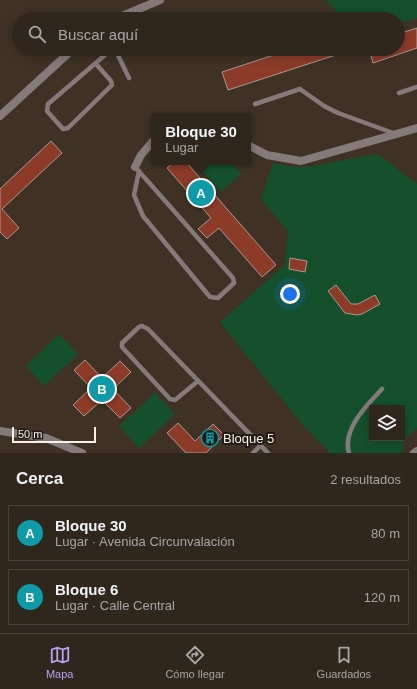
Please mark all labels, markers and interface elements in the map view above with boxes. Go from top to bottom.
search box [12,12,405,56]
icon: search [26,23,48,45]
text: Buscar aquí [58,26,138,43]
popup [151,113,251,165]
text: Bloque 30 [165,123,237,140]
text: Lugar [165,140,198,155]
pin: A [188,178,214,208]
your location [280,284,300,304]
pin: B [89,374,115,404]
map controls [369,405,405,441]
button: layers [369,405,405,441]
scale bar [12,425,96,444]
text: 50 m [18,428,42,440]
building icon: Bloque 5 [200,428,220,448]
place label: Bloque 5 [223,431,274,446]
text: Cerca [16,469,63,488]
text: 2 resultados [330,472,401,487]
text: Bloque 30 [55,517,127,534]
text: A [25,526,35,541]
text: 80 m [371,526,400,541]
text: Lugar · Avenida Circunvalación [55,534,235,549]
text: Bloque 6 [55,581,118,598]
text: B [25,590,35,605]
text: 120 m [364,590,400,605]
text: Lugar · Calle Central [55,598,175,613]
tab: Mapa [46,644,73,680]
tab: Cómo llegar [165,644,225,680]
tab: Guardados [317,644,371,680]

